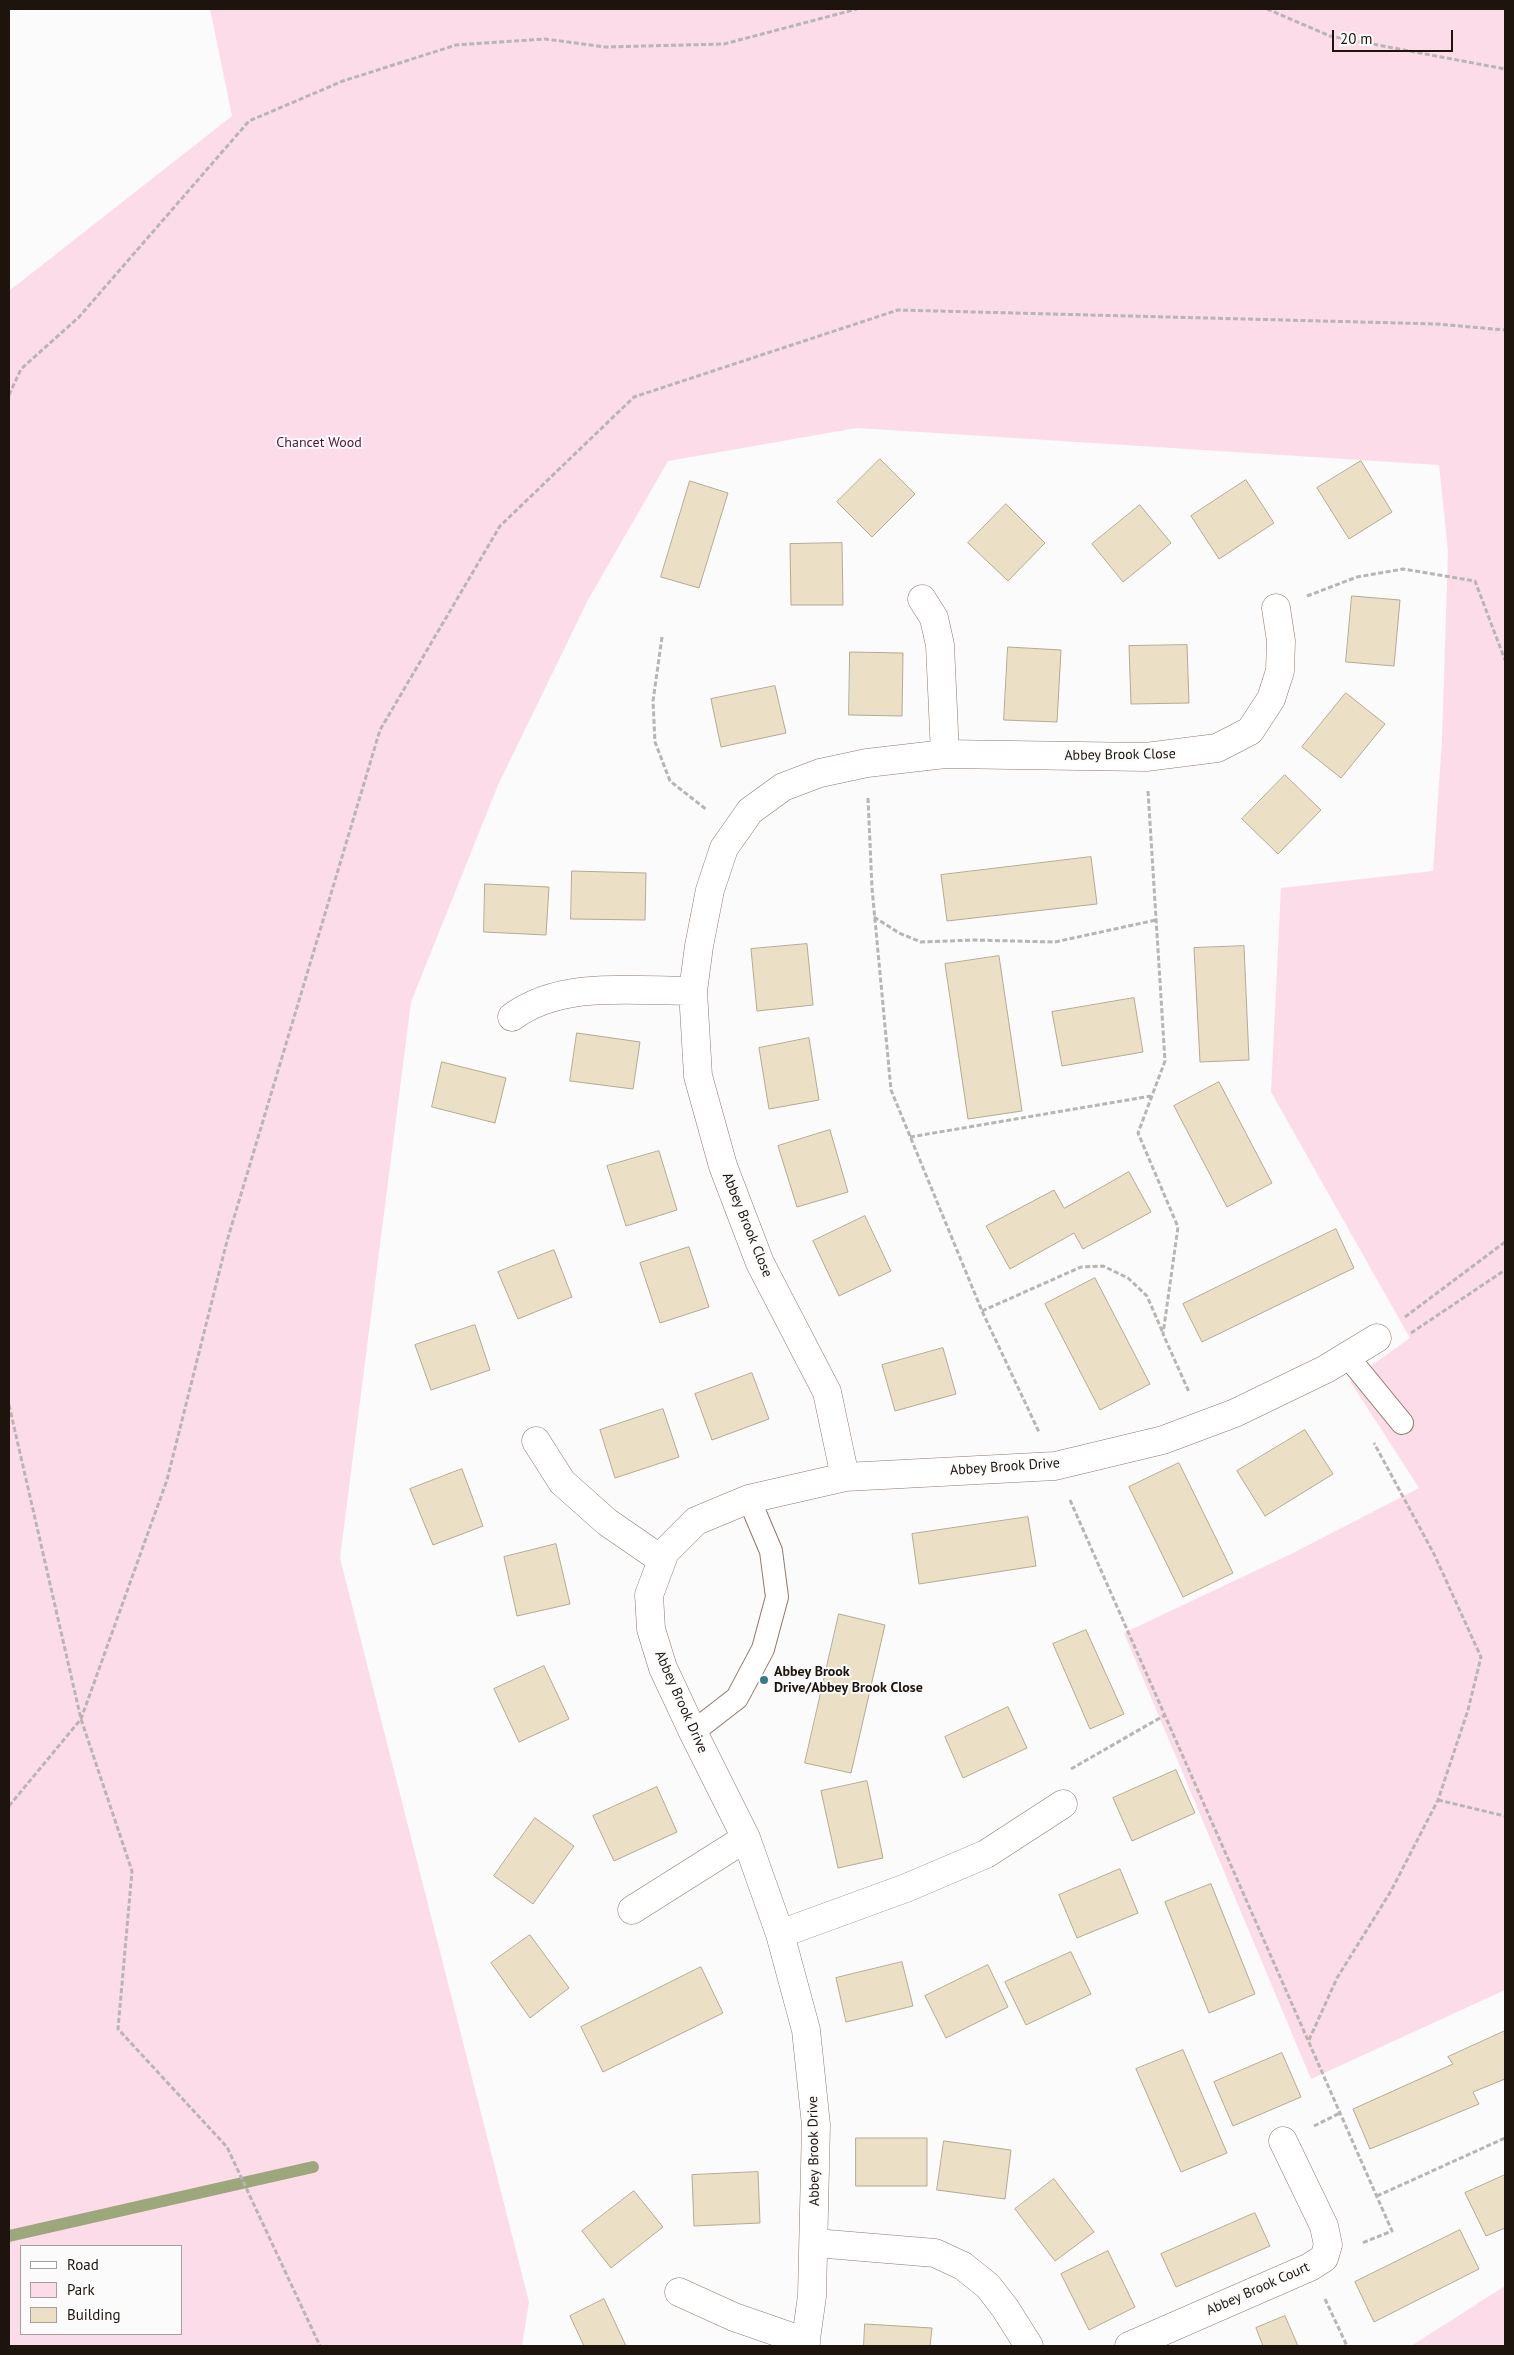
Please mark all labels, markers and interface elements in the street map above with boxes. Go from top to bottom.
scale bar [1334,20,1455,52]
text: 20 m [1340,29,1373,48]
park label: Chancet Wood [276,435,362,451]
street label: Abbey Brook Close [1064,746,1176,764]
street label: Abbey Brook Close [718,1170,776,1280]
street label: Abbey Brook Drive [949,1455,1061,1479]
street label: Abbey Brook Drive [651,1648,711,1756]
place label: Abbey Brook Drive/Abbey Brook Close [774,1664,923,1696]
marker: Abbey Brook Drive/Abbey Brook Close [758,1674,770,1686]
street label: Abbey Brook Drive [805,2096,823,2206]
legend [20,2245,182,2335]
text: Road [67,2255,99,2274]
street label: Abbey Brook Court [1204,2259,1312,2319]
text: Park [67,2280,95,2299]
text: Building [67,2305,121,2324]

